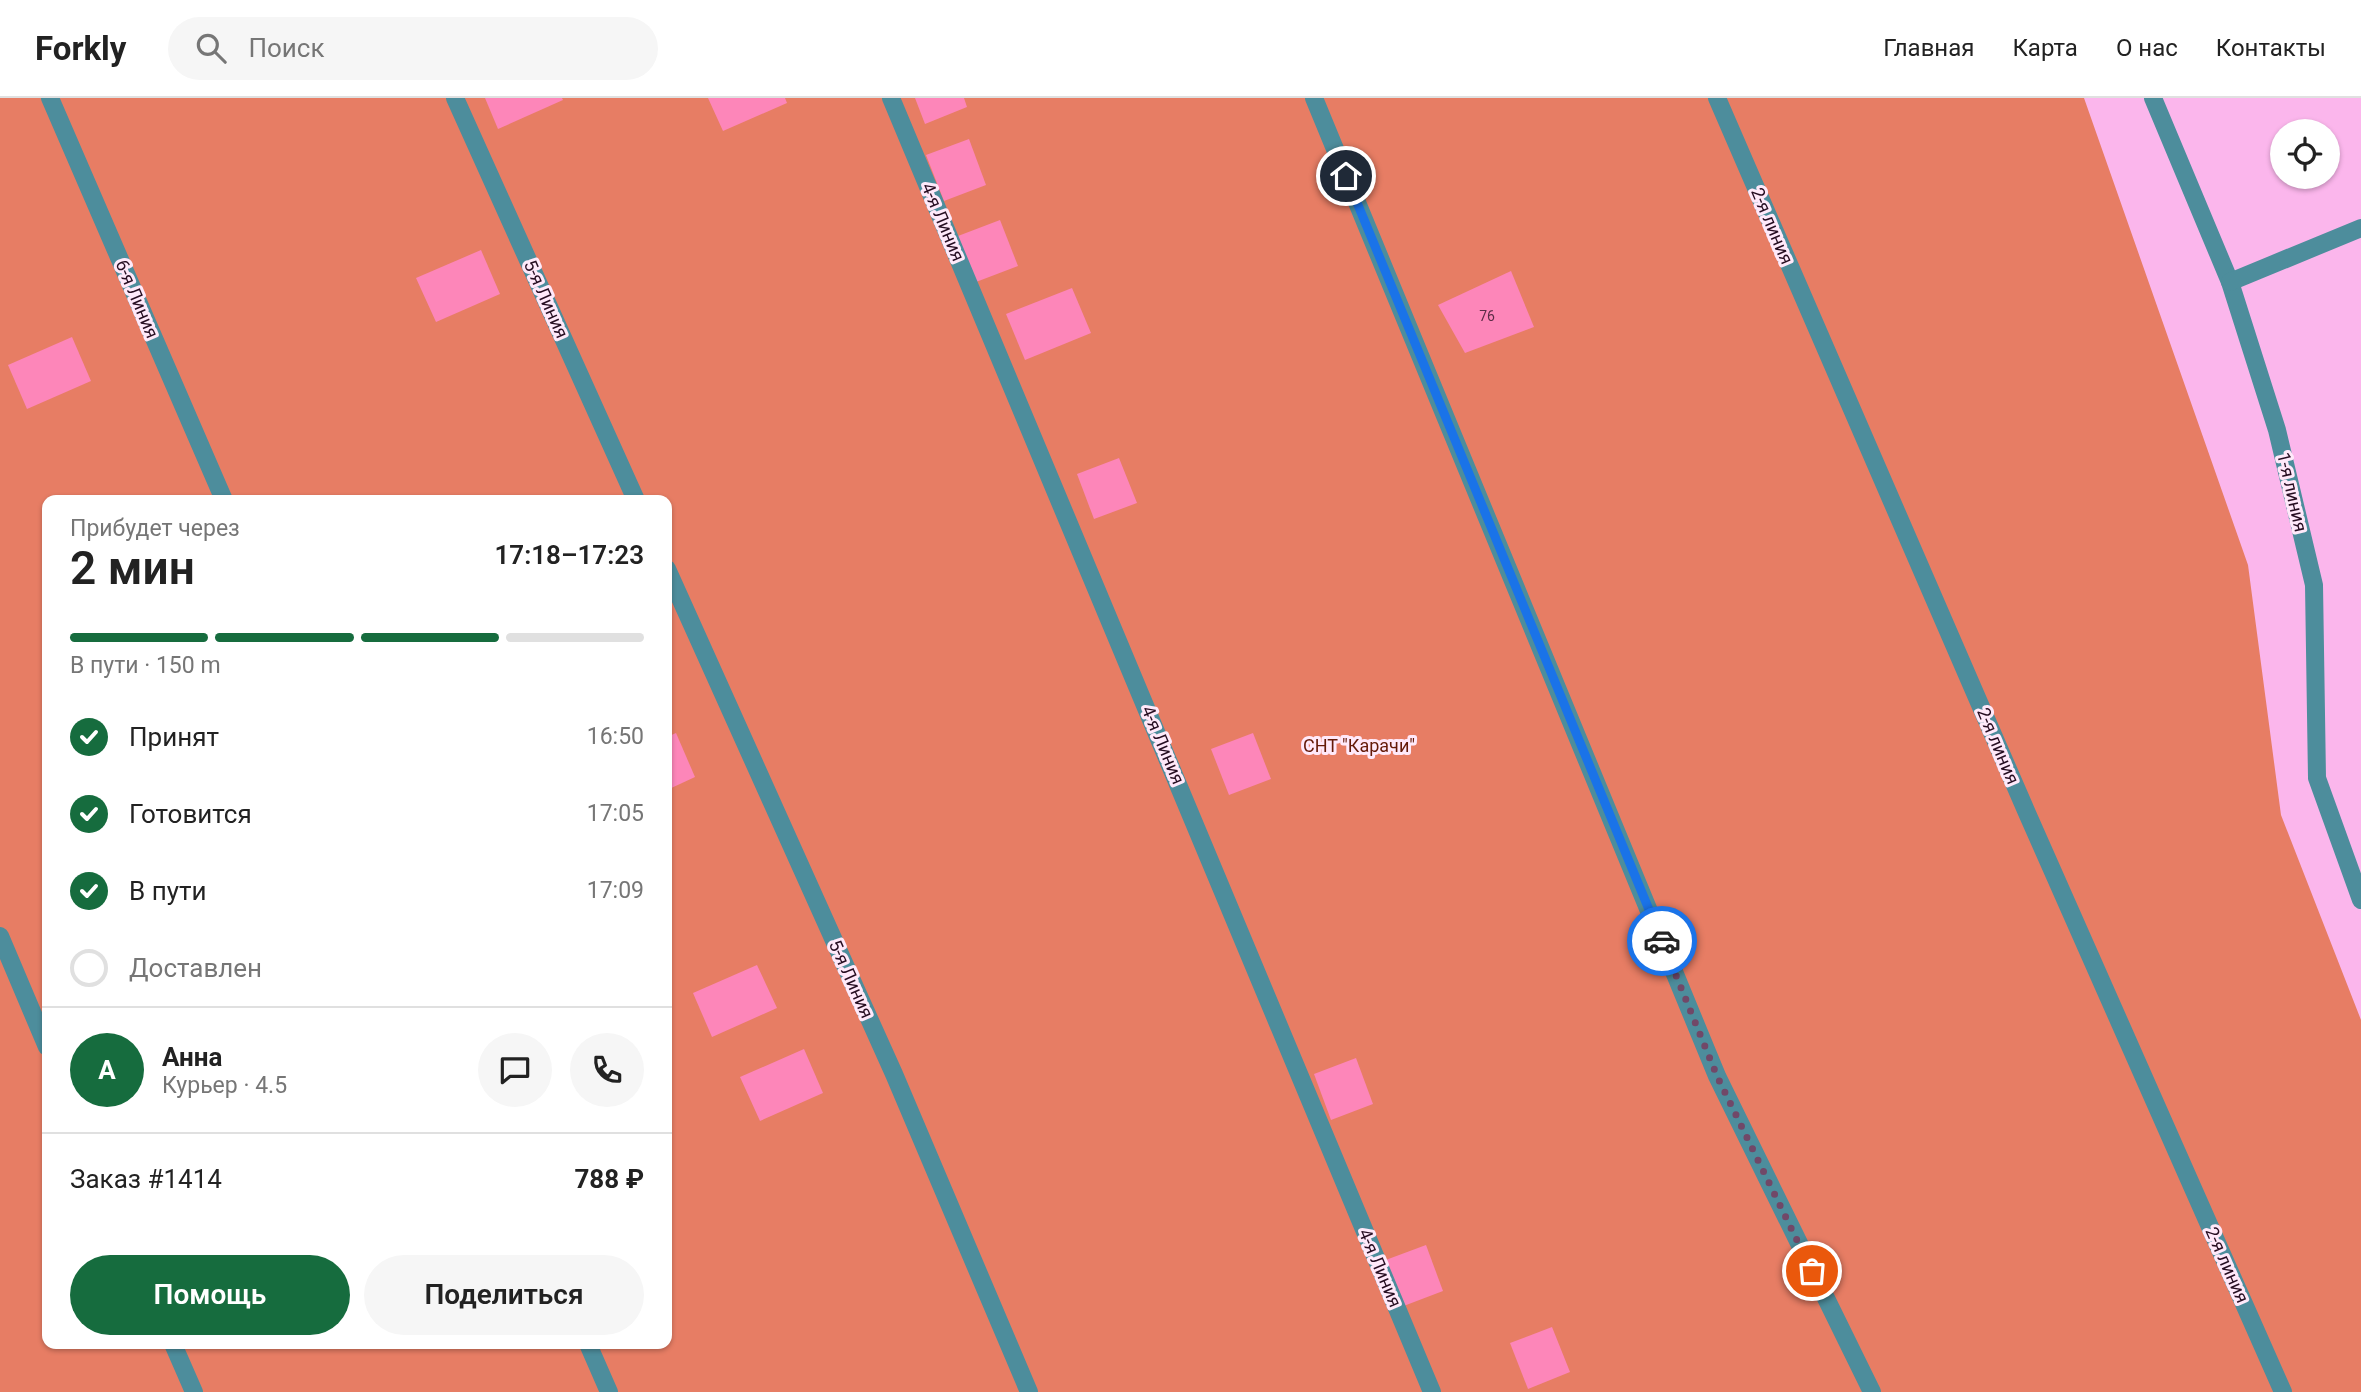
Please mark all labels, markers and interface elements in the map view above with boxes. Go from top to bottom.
search box [168,17,658,80]
text: Forkly [35,29,126,68]
icon: search [192,29,230,67]
text: Поиск [248,33,325,63]
text: Главная [1883,34,1974,62]
text: Карта [2012,34,2078,62]
text: О нас [2116,34,2178,62]
text: Контакты [2216,34,2326,62]
map controls [2270,119,2340,189]
button: locate [2270,119,2340,189]
pin [1316,146,1376,206]
icon: home [1327,157,1365,195]
street label: 4-я Линия [918,179,969,264]
street label: 2-я линия [1747,184,1798,267]
street label: 6-я Линия [112,256,163,341]
street label: 5-я Линия [520,257,573,341]
house number: 76 [1479,308,1495,324]
street label: 1-я линия [2273,450,2312,534]
text: Прибудет через [70,515,240,542]
text: 17:18–17:23 [494,540,644,570]
text: 2 мин [70,541,195,595]
text: В пути · 150 m [70,652,221,679]
street label: 4-я Линия [1138,702,1189,787]
street label: 2-я линия [1973,704,2024,787]
icon: check [70,718,108,756]
text: Принят [129,722,219,752]
text: 16:50 [587,723,644,750]
park label: СНТ "Карачи" [1303,735,1415,756]
icon: check [70,795,108,833]
text: Готовится [129,799,252,829]
text: 17:05 [587,800,644,827]
icon: check [70,872,108,910]
text: В пути [129,876,206,906]
text: 17:09 [587,877,644,904]
courier [1627,906,1697,976]
icon: car [1643,922,1681,960]
street label: 5-я Линия [825,937,878,1021]
text: Доставлен [129,953,262,983]
button: chat [478,1033,552,1107]
button: phone [570,1033,644,1107]
text: Анна [162,1042,222,1072]
text: А [98,1055,116,1085]
text: Курьер · 4.5 [162,1072,287,1099]
text: Заказ #1414 [70,1164,222,1194]
text: 788 ₽ [574,1164,644,1194]
street label: 2-я линия [2201,1224,2253,1306]
street label: 4-я Линия [1355,1225,1406,1310]
pin [1782,1241,1842,1301]
icon: bag [1793,1252,1831,1290]
button: Помощь [70,1255,350,1335]
button: Поделиться [364,1255,644,1335]

